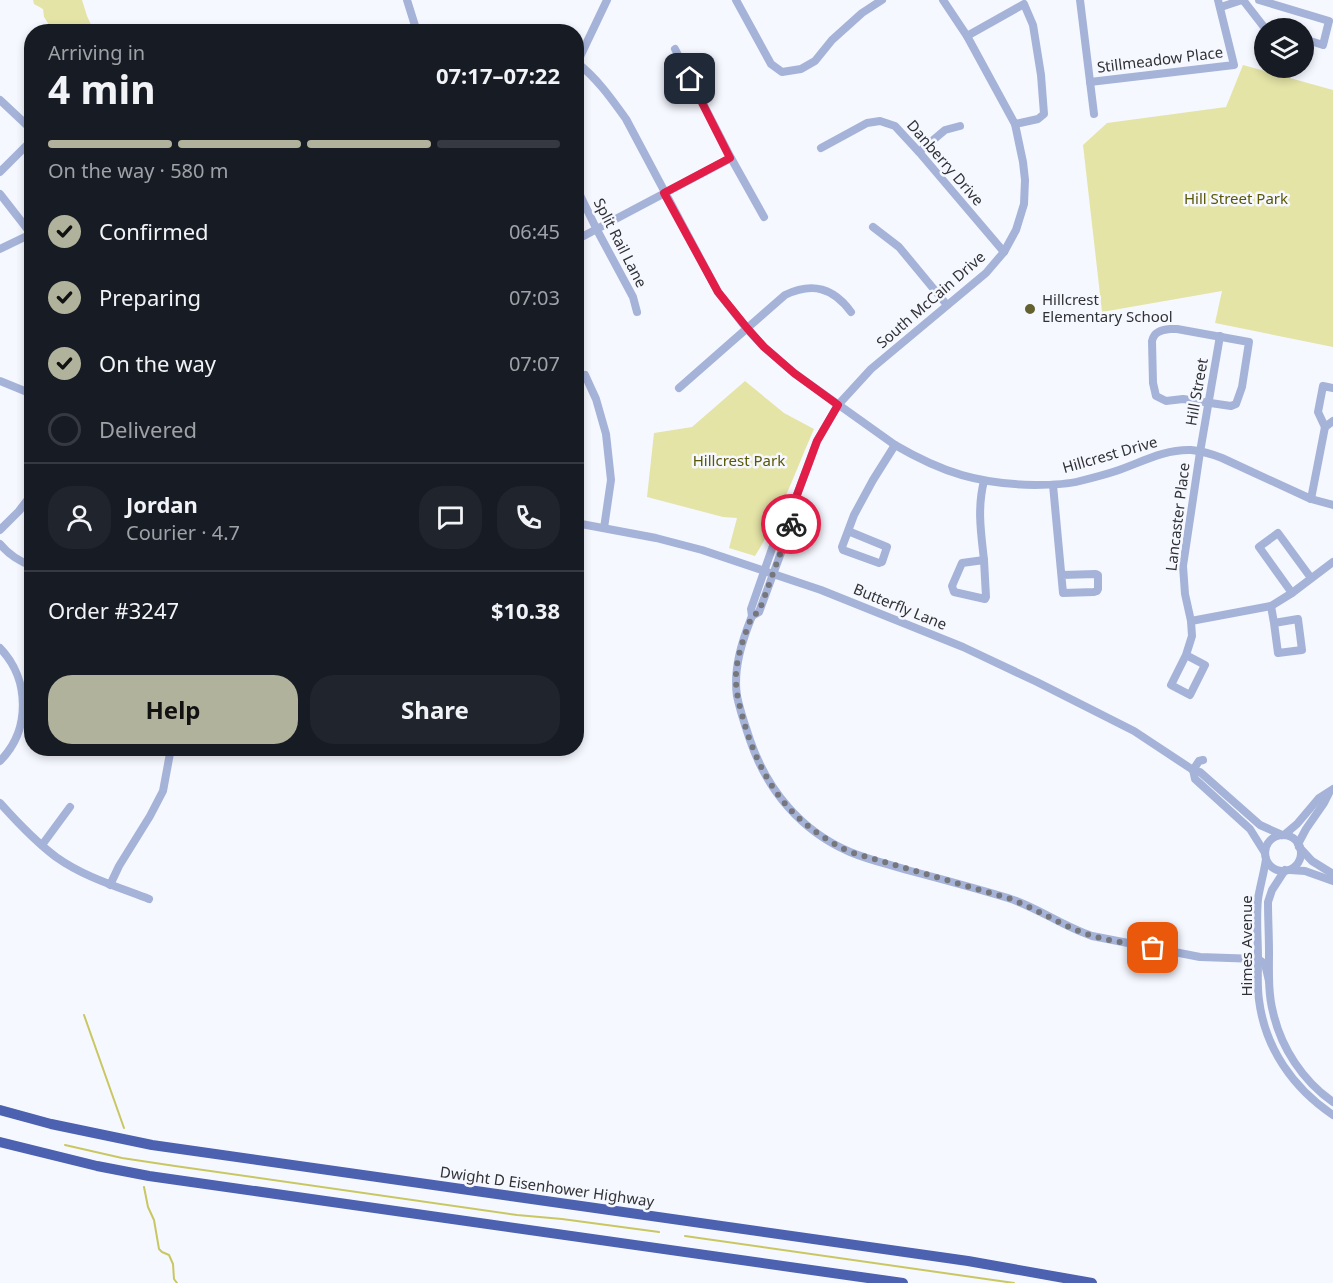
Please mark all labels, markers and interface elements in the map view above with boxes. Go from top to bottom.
map controls [1254,18,1314,78]
button: layers [1254,18,1314,78]
text: Arriving in [48,39,145,66]
street label: Stillmeadow Place [1096,41,1224,77]
pin [664,53,715,104]
text: 07:17–07:22 [436,60,560,90]
text: 4 min [48,62,155,115]
icon: home [673,62,706,95]
street label: Danberry Drive [903,115,989,209]
text: On the way · 580 m [48,157,228,184]
park label: Hill Street Park [1184,188,1288,208]
street label: Split Rail Lane [590,194,652,291]
icon: check [48,215,81,248]
text: Confirmed [99,216,209,246]
text: 06:45 [509,218,560,245]
street label: South McCain Drive [872,246,989,352]
icon: check [48,281,81,314]
text: Preparing [99,282,201,312]
text: 07:03 [509,284,560,311]
place label: Hillcrest Elementary School [1042,289,1173,326]
marker: Hillcrest Elementary School [1023,302,1037,316]
icon: check [48,347,81,380]
text: On the way [99,348,216,378]
text: 07:07 [509,350,560,377]
street label: Hill Street [1180,356,1212,427]
text: Delivered [99,414,197,444]
street label: Hillcrest Drive [1060,431,1160,477]
park label: Hillcrest Park [693,450,785,470]
street label: Lancaster Place [1160,461,1194,572]
button: person [48,486,111,549]
button: chat [419,486,482,549]
button: phone [497,486,560,549]
text: Jordan [126,489,198,519]
courier [761,494,821,554]
icon: bike [775,508,808,541]
text: Courier · 4.7 [126,519,240,546]
street label: Butterfly Lane [851,578,950,634]
text: Order #3247 [48,595,179,625]
text: $10.38 [491,595,560,625]
button: Help [48,675,298,744]
button: Share [310,675,560,744]
street label: Himes Avenue [1236,895,1256,997]
pin [1127,922,1178,973]
icon: bag [1136,931,1169,964]
street label: Dwight D Eisenhower Highway [439,1161,656,1211]

